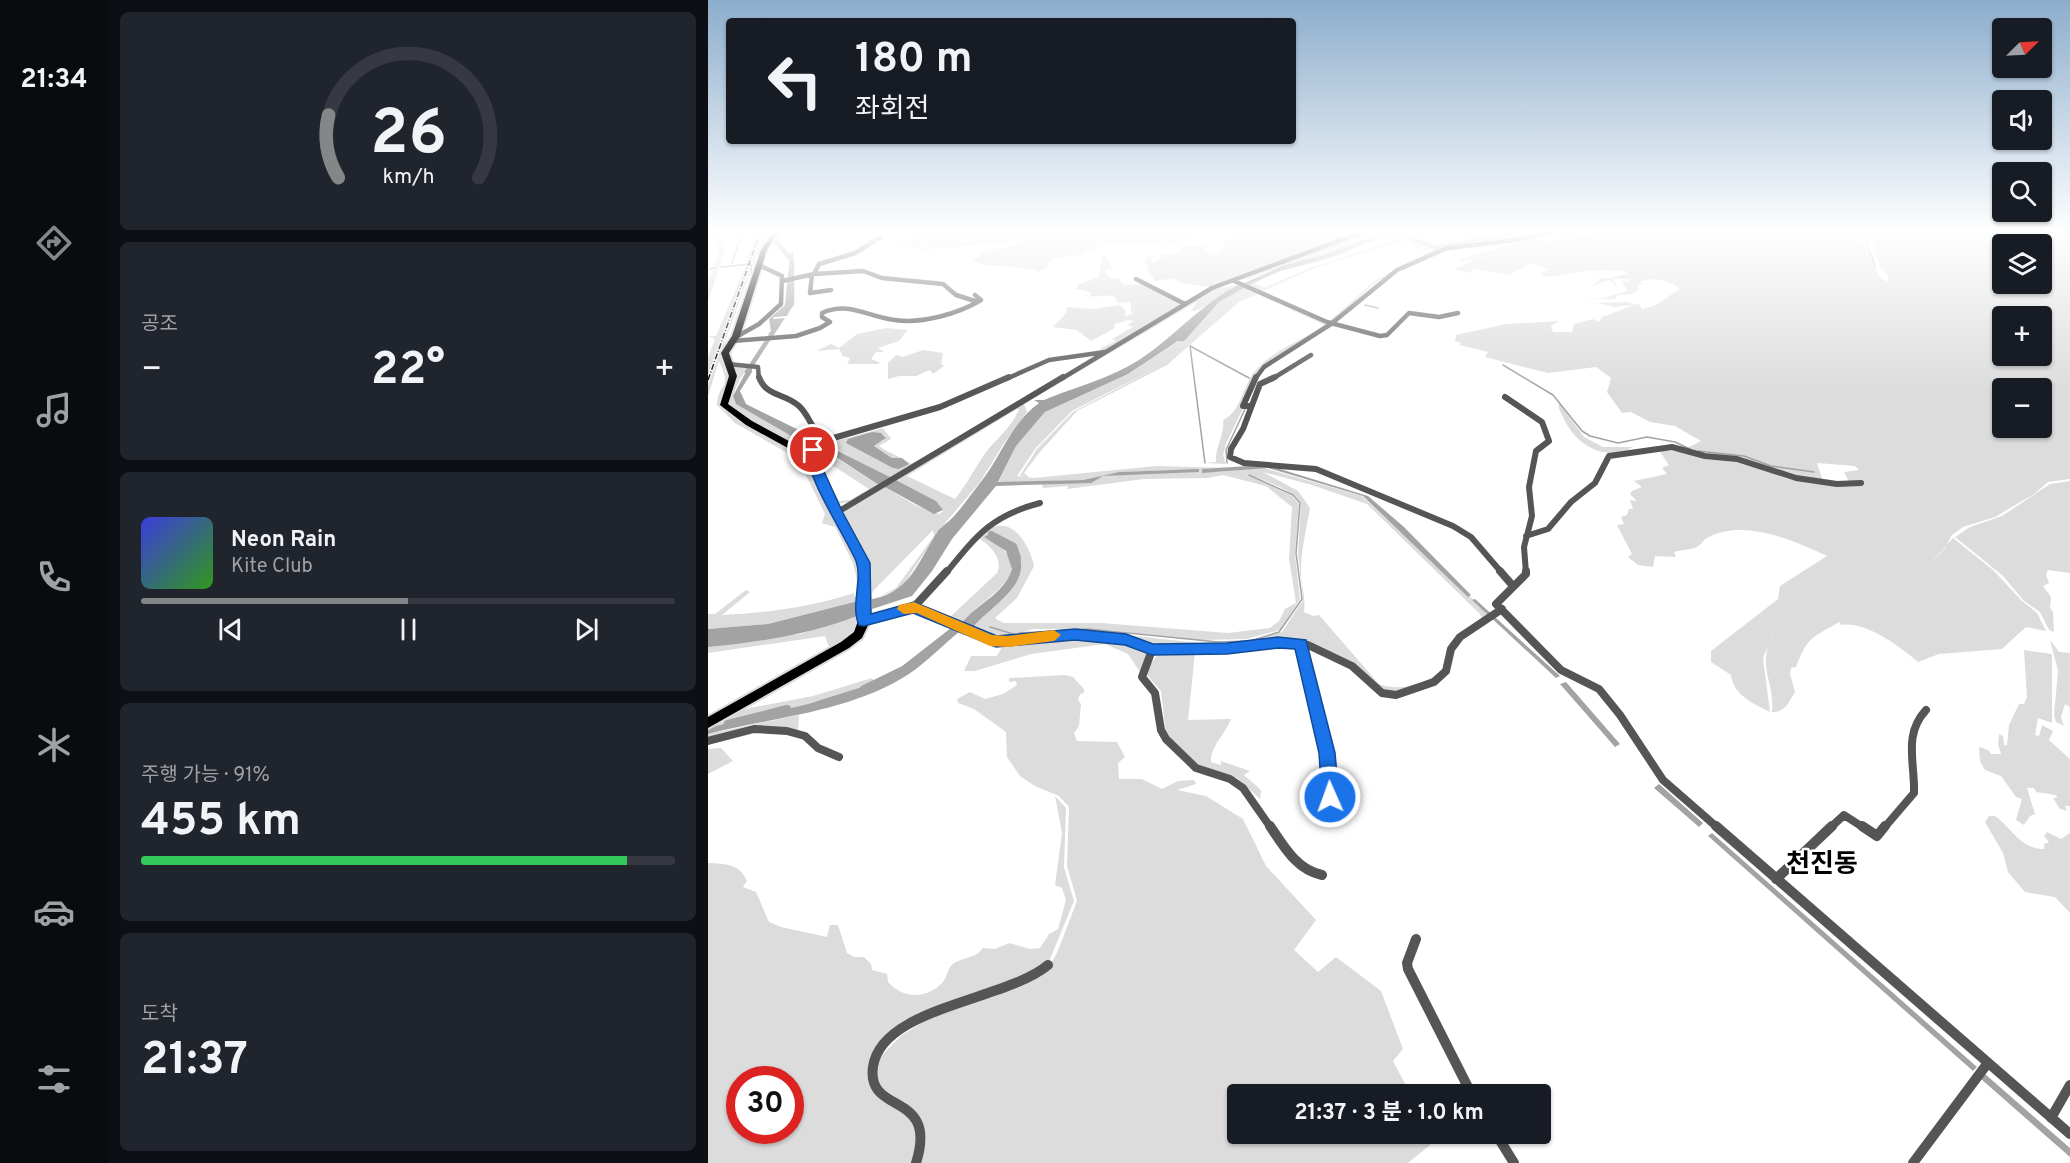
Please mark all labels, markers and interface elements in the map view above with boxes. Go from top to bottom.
north arrow [1992,18,2052,78]
map controls [1992,18,2052,438]
text: 180 m [855,34,972,87]
icon: left [756,42,834,120]
text: 21:34 [20,63,88,97]
button: sound [1992,90,2052,150]
text: 좌회전 [855,93,930,127]
text: 26 [370,97,446,176]
button: search [1992,162,2052,222]
text: km/h [382,164,434,191]
icon: directions [33,222,75,264]
button: layers [1992,234,2052,294]
button: + [1992,306,2052,366]
text: 공조 [141,312,178,338]
text: 22° [371,343,445,400]
text: − [141,350,162,392]
text: + [654,350,675,392]
button: − [1992,378,2052,438]
icon: music [33,389,75,431]
pin [787,424,838,475]
icon: arrive [796,433,829,466]
text: Neon Rain [231,527,336,554]
text: Kite Club [231,554,313,580]
icon: phone [33,556,75,598]
icon: previous [214,613,247,646]
icon: pause [392,613,425,646]
icon: next [570,613,603,646]
icon: climate [33,724,75,766]
text: 주행 가능 · 91% [141,763,270,789]
position arrow [1298,765,1362,829]
text: 455 km [141,794,301,851]
district label: 천진동 [1786,849,1858,882]
icon: car [33,891,75,933]
text: 도착 [141,1002,178,1028]
text: 21:37 [141,1033,248,1090]
icon: filters [33,1058,75,1100]
speed limit sign: 30 [726,1066,804,1144]
text: 21:37 · 3 분 · 1.0 km [1294,1100,1484,1127]

